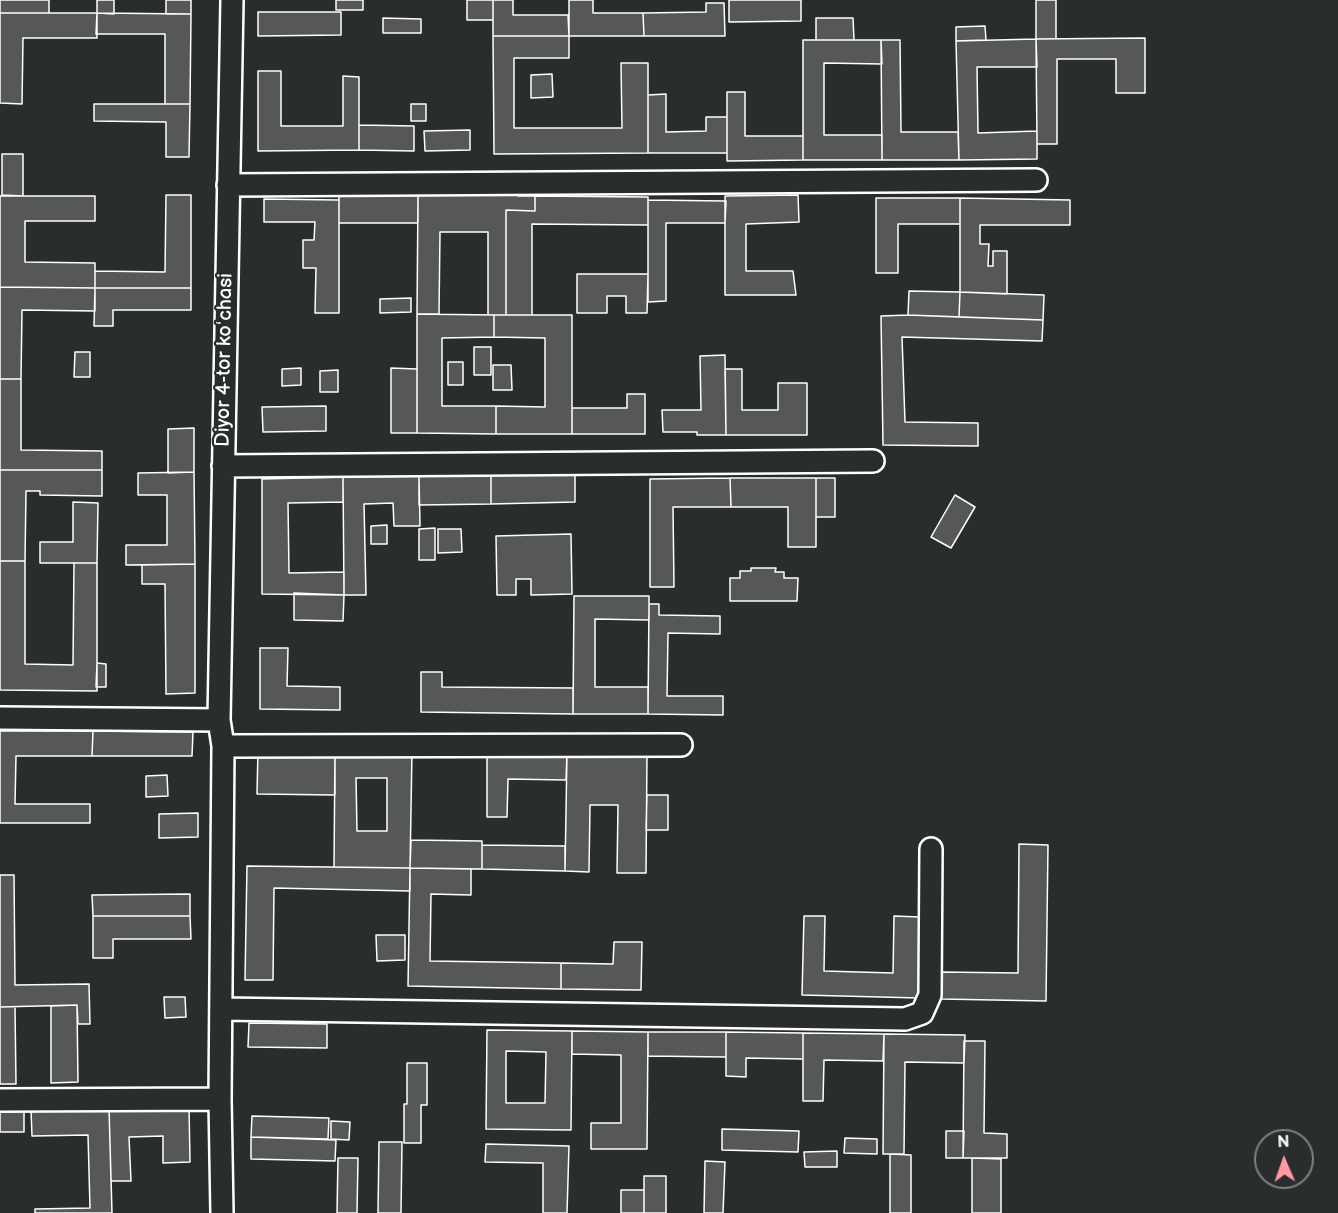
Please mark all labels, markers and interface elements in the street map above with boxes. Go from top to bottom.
street label: Diyor 4-tor koʻchasi [211,273,239,447]
north arrow [1254,1129,1314,1189]
text: N [1277,1133,1290,1152]

